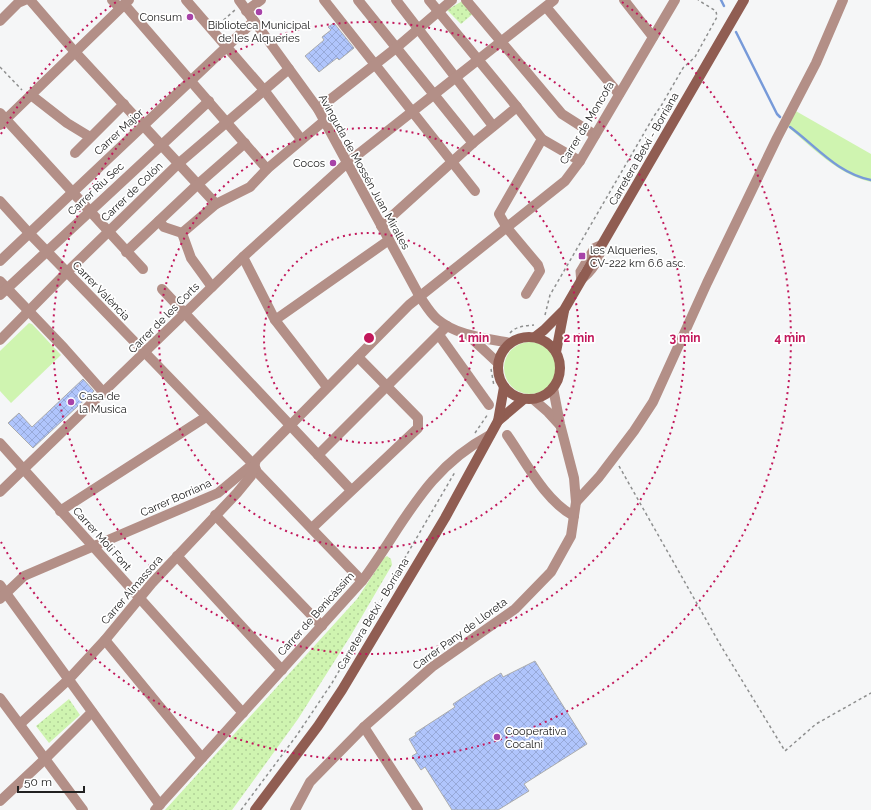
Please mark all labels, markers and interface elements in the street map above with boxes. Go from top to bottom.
marker: Biblioteca Municipal de les Alqueries [254,7,264,17]
place label: Consum [140,11,182,24]
marker: Consum [185,12,195,22]
place label: Biblioteca Municipal de les Alqueries [208,19,310,45]
street label: Carrer de Moncofa [557,79,617,167]
street label: Carretera Betxí - Borriana [606,90,682,208]
street label: Avinguda de Mossén Juan Miralles [316,92,412,252]
street label: Carrer Major [92,106,146,158]
place label: Cocos [293,157,325,170]
marker: Cocos [328,158,338,168]
street label: Carrer de Colón [99,159,165,225]
street label: Carrer Riu Sec [65,160,127,218]
place label: les Alqueries, CV-222 km 6.6 asc. [590,244,685,270]
marker: les Alqueries, CV-222 km 6.6 asc. [577,251,587,261]
street label: Carrer València [70,259,132,323]
street label: Carrer de les Corts [126,280,202,356]
centre of rings [362,331,376,345]
text: 1 min [459,331,489,345]
text: 2 min [563,331,595,345]
text: 3 min [669,331,701,345]
text: 4 min [774,331,806,345]
place label: Casa de la Musica [79,390,127,416]
marker: Casa de la Musica [66,397,76,407]
street label: Carrer Borriana [138,477,214,519]
street label: Carrer Molí Font [70,505,134,574]
street label: Carrer Almassora [99,553,165,627]
street label: Carretera Betxí - Borriana [334,556,412,672]
street label: Carrer de Benicàssim [275,570,357,658]
street label: Carrer Pany de Lloreta [410,595,510,673]
place label: Cooperativa Cocalni [505,725,566,751]
marker: Cooperativa Cocalni [492,732,502,742]
scale bar [18,768,84,794]
text: 50 m [24,775,52,789]

